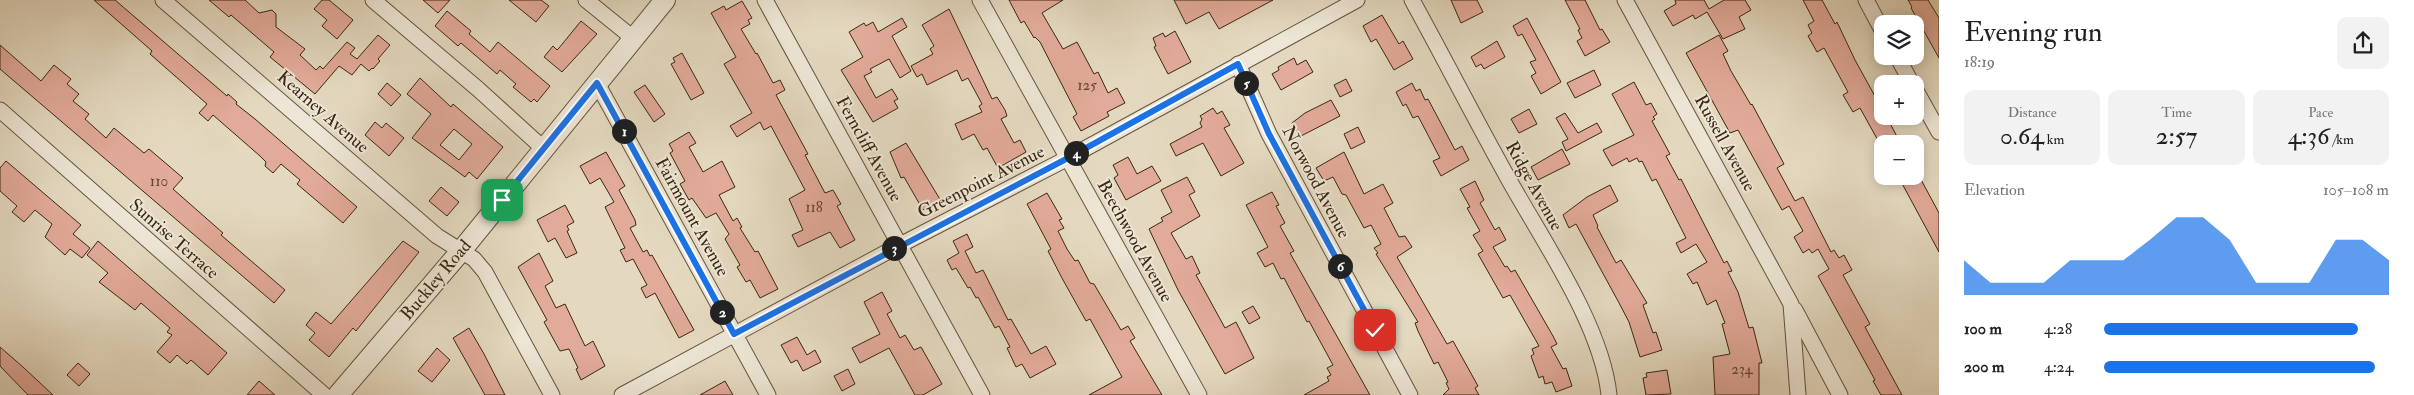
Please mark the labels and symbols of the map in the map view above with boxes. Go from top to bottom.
street label: Kearney Avenue [272,66,374,159]
pin: 5 [1234,70,1258,96]
house number: 125 [1077,76,1097,95]
street label: Russell Avenue [1689,91,1761,196]
street label: Ferncliff Avenue [831,92,908,206]
pin: 1 [612,118,636,144]
street label: Norwood Avenue [1277,122,1356,243]
street label: Ridge Avenue [1500,137,1568,235]
street label: Greenpoint Avenue [914,140,1049,224]
pin: 4 [1064,140,1088,166]
street label: Fairmount Avenue [650,153,734,281]
house number: 110 [150,172,168,191]
street label: Beechwood Avenue [1092,176,1178,307]
pin [481,179,523,221]
street label: Sunrise Terrace [124,194,224,285]
house number: 118 [805,198,823,217]
street label: Buckley Road [396,235,477,325]
pin: 3 [882,236,906,260]
pin: 6 [1328,254,1352,278]
pin: 2 [710,300,734,324]
pin [1354,309,1396,351]
house number: 234 [1731,360,1754,379]

